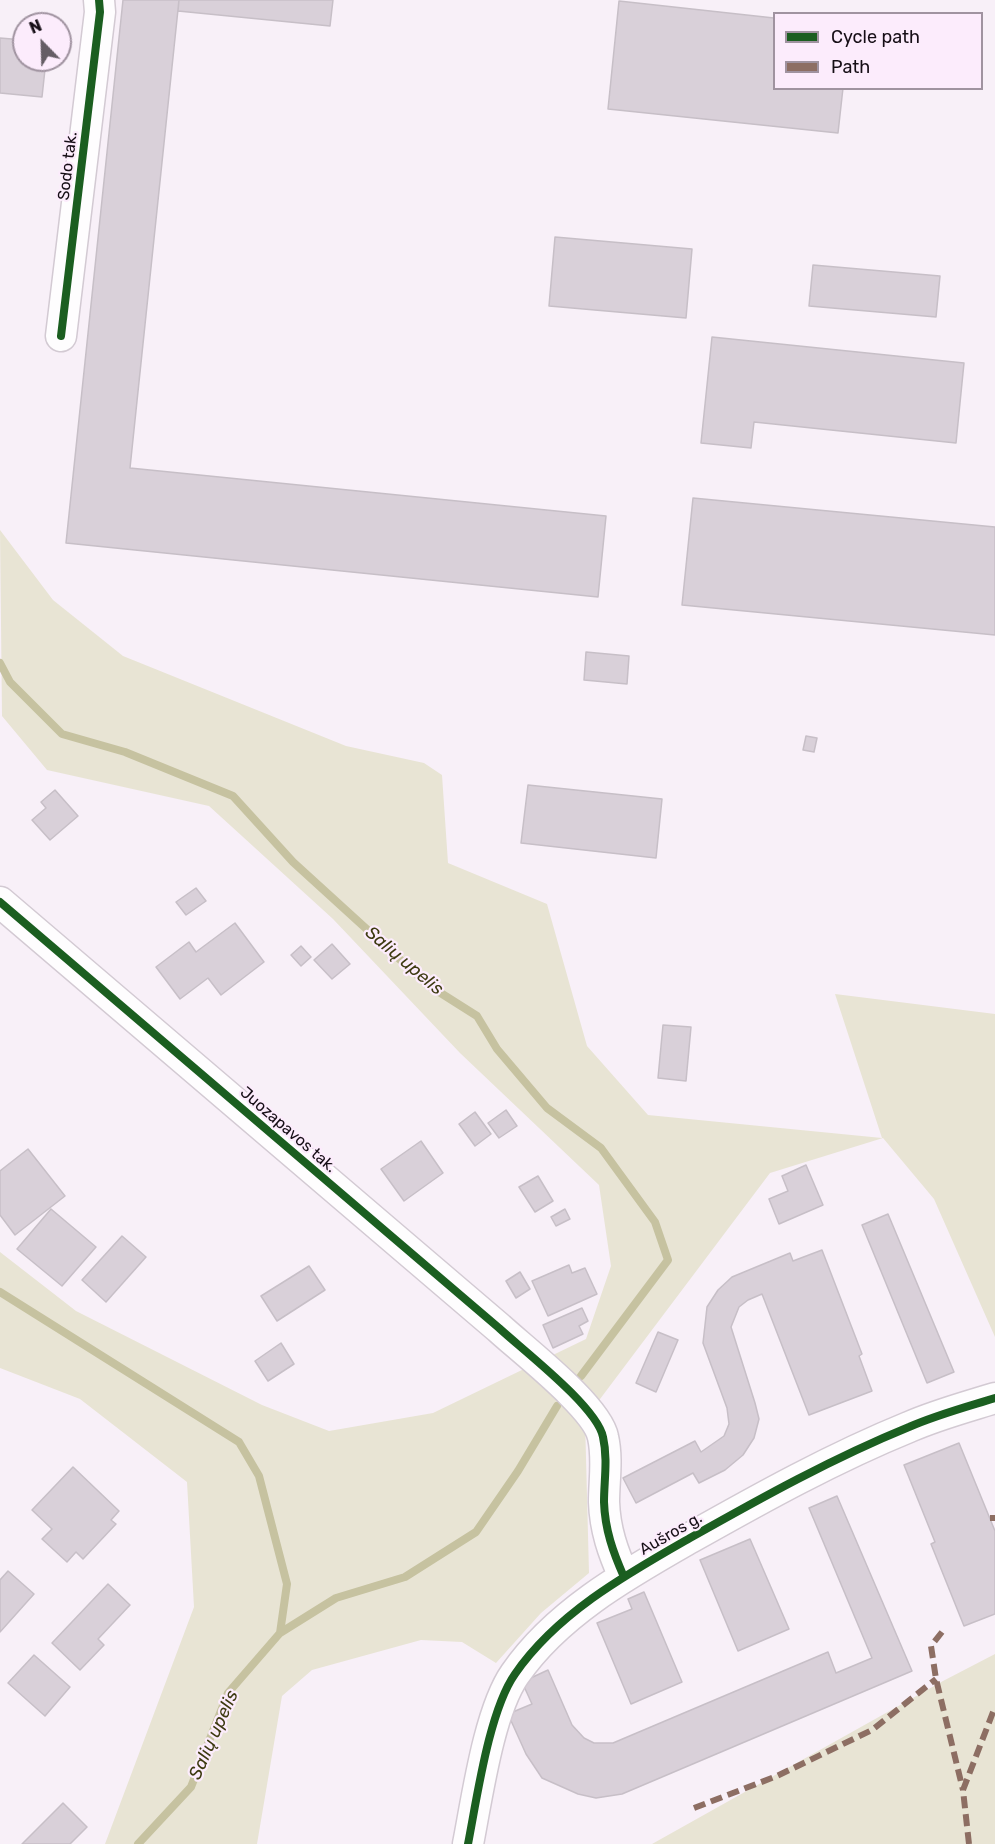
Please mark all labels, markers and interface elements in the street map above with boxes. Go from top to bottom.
north arrow [12,12,72,72]
legend [773,12,983,90]
text: N [27,16,45,38]
text: Cycle path [831,26,920,48]
text: Path [831,56,870,78]
street label: Sodo tak. [54,131,82,201]
water label: Salių upelis [361,922,447,1000]
street label: Juozapavos tak. [236,1083,340,1177]
street label: Aušros g. [636,1508,706,1560]
water label: Salių upelis [185,1687,243,1783]

